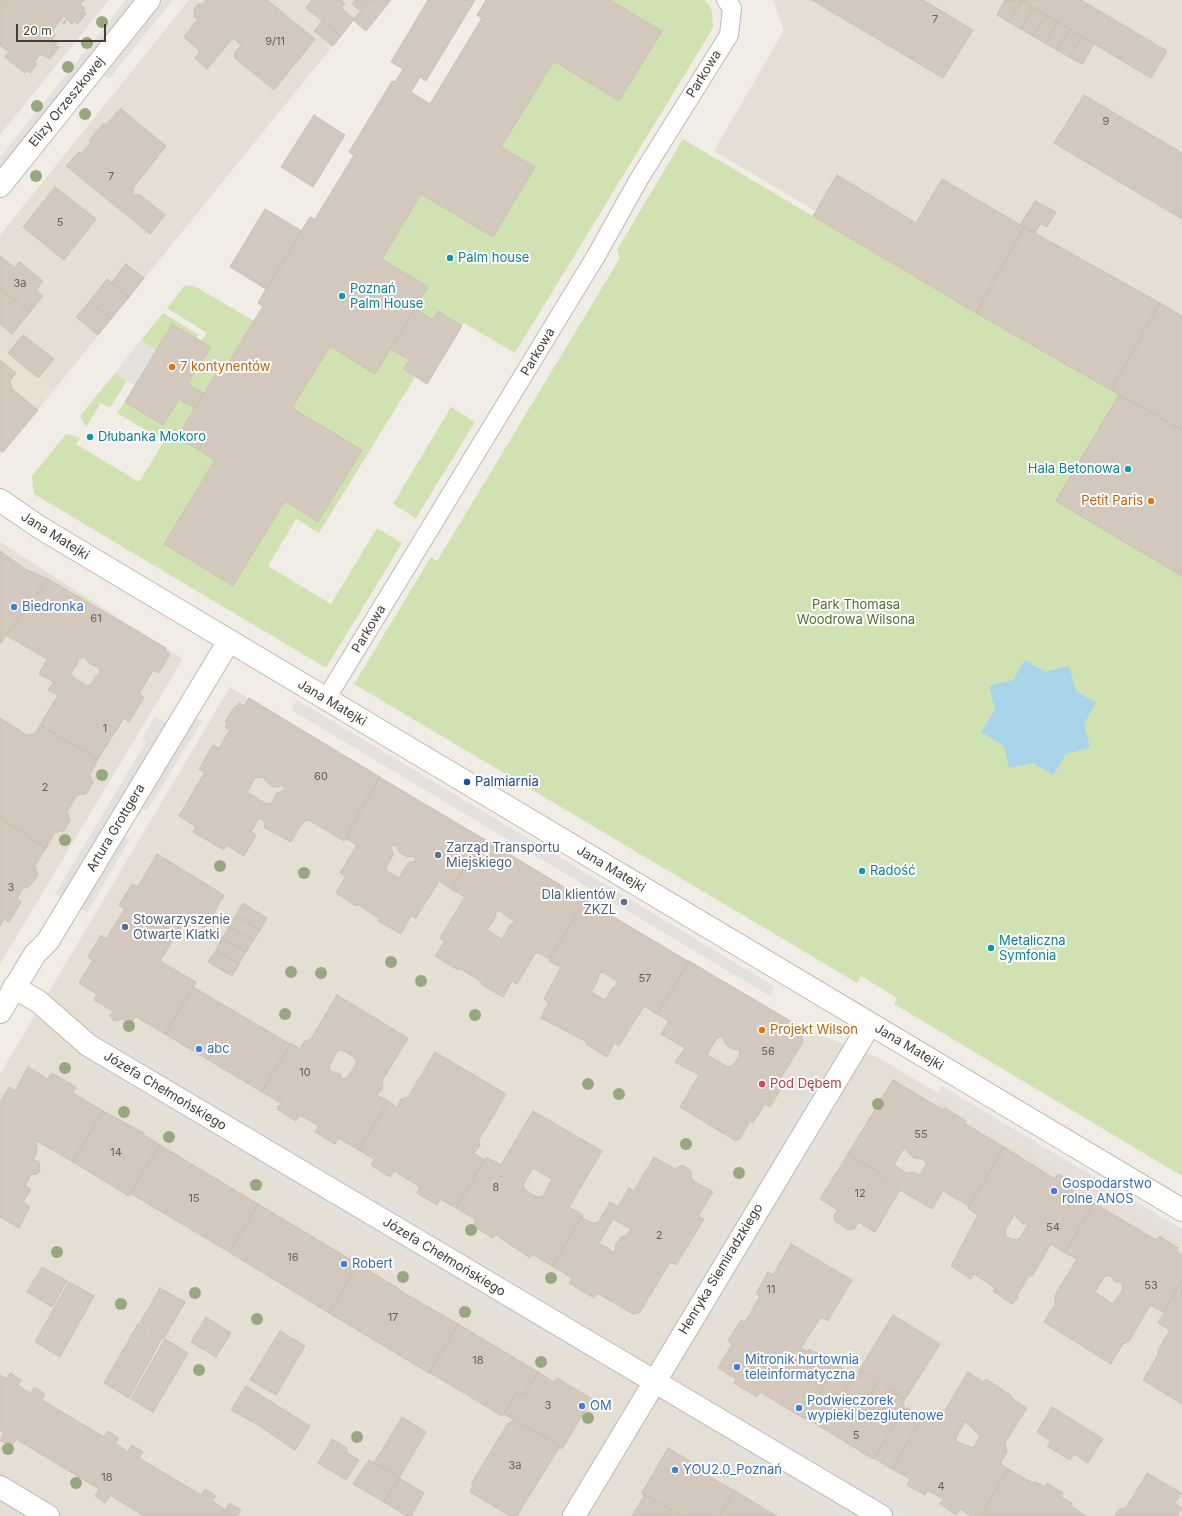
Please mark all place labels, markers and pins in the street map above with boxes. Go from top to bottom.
place label: Palm house [458,250,529,266]
marker: Palm house [445,253,455,263]
place label: Poznań Palm House [350,281,423,312]
marker: Poznań Palm House [337,291,347,301]
place label: 7 kontynentów [180,359,270,375]
marker: 7 kontynentów [167,362,177,372]
place label: Dłubanka Mokoro [98,429,206,445]
marker: Dłubanka Mokoro [85,432,95,442]
place label: Hala Betonowa [1028,461,1120,477]
marker: Hala Betonowa [1123,464,1133,474]
place label: Petit Paris [1081,493,1143,509]
marker: Petit Paris [1146,496,1156,506]
place label: Biedronka [22,599,84,615]
marker: Biedronka [9,602,19,612]
place label: Palmiarnia [475,774,539,790]
marker: Palmiarnia [462,777,472,787]
place label: Zarząd Transportu Miejskiego [446,840,560,871]
marker: Zarząd Transportu Miejskiego [433,850,443,860]
place label: Radość [870,863,916,879]
marker: Radość [857,866,867,876]
place label: Dla klientów ZKZL [541,887,616,918]
marker: Dla klientów ZKZL [619,897,629,907]
place label: Stowarzyszenie Otwarte Klatki [133,912,230,943]
marker: Stowarzyszenie Otwarte Klatki [120,922,130,932]
place label: Metaliczna Symfonia [999,933,1066,964]
marker: Metaliczna Symfonia [986,943,996,953]
place label: Projekt Wilson [770,1022,858,1038]
marker: Projekt Wilson [757,1025,767,1035]
place label: abc [207,1041,230,1057]
marker: abc [194,1044,204,1054]
place label: Pod Dębem [770,1076,842,1092]
marker: Pod Dębem [757,1079,767,1089]
place label: Gospodarstwo rolne ANOS [1062,1176,1152,1207]
marker: Gospodarstwo rolne ANOS [1049,1186,1059,1196]
place label: Robert [352,1256,393,1272]
marker: Robert [339,1259,349,1269]
place label: Mitronik hurtownia teleinformatyczna [745,1352,859,1383]
marker: Mitronik hurtownia teleinformatyczna [732,1362,742,1372]
place label: Podwieczorek wypieki bezglutenowe [807,1393,944,1424]
place label: OM [590,1398,612,1414]
marker: OM [577,1401,587,1411]
marker: Podwieczorek wypieki bezglutenowe [794,1403,804,1413]
place label: YOU2.0_Poznań [683,1462,782,1478]
marker: YOU2.0_Poznań [670,1465,680,1475]

